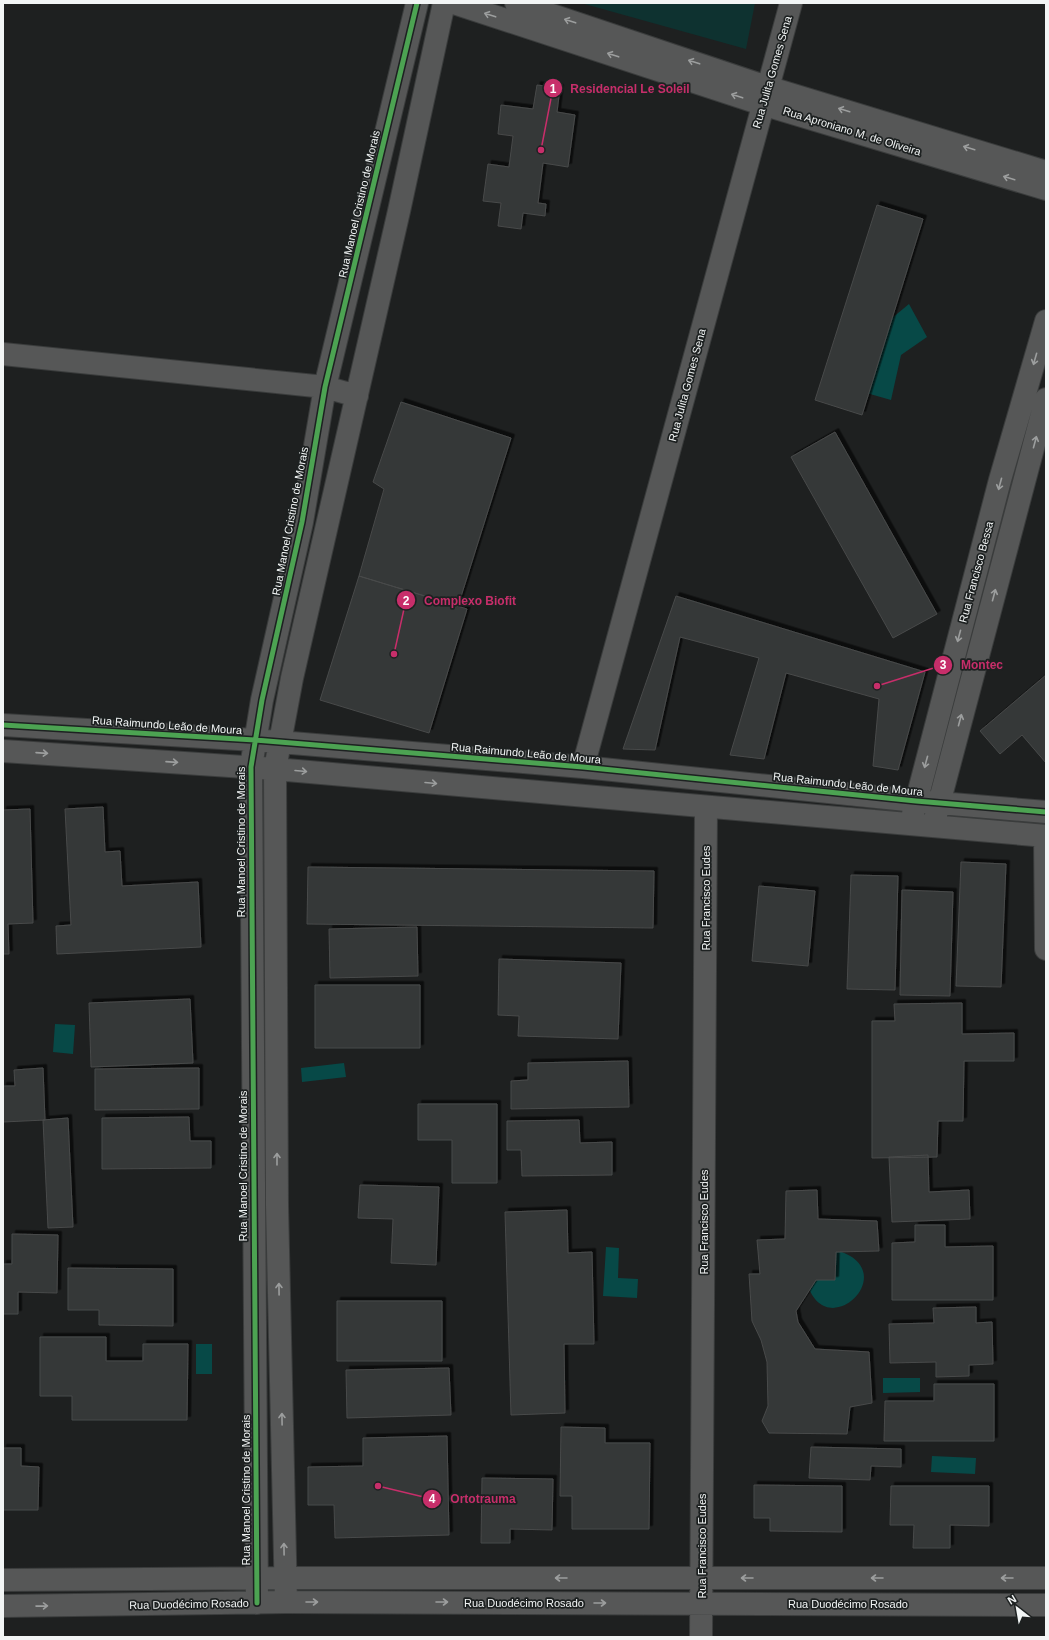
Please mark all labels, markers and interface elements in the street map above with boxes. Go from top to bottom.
one-way arrow [484,10,496,18]
street label: Rua Julita Gomes Sena [750,14,794,129]
one-way arrow [564,17,577,24]
one-way arrow [607,51,620,58]
one-way arrow [687,58,700,65]
callout: Residencial Le Soleil [543,76,698,100]
text: 1 [550,82,557,96]
text: Residencial Le Soleil [570,82,690,96]
one-way arrow [731,91,743,99]
street label: Rua Aproniano M. de Oliveira [782,104,923,158]
one-way arrow [838,106,851,113]
street label: Rua Manoel Cristino de Morais [336,129,382,279]
one-way arrow [962,144,975,151]
one-way arrow [1002,174,1015,181]
street label: Rua Julita Gomes Sena [666,326,708,443]
one-way arrow [1031,352,1038,365]
one-way arrow [1031,436,1039,449]
street label: Rua Manoel Cristino de Morais [270,445,310,596]
one-way arrow [995,477,1003,490]
street label: Rua Francisco Bessa [957,519,996,624]
callout: Complexo Biofit [396,588,524,612]
one-way arrow [991,589,998,602]
text: 2 [403,594,410,608]
text: Complexo Biofit [424,594,516,608]
one-way arrow [955,630,962,643]
callout: Montec [933,653,1011,677]
text: 3 [940,658,947,672]
text: Montec [961,658,1003,672]
street label: Rua Raimundo Leão de Moura [92,714,243,736]
one-way arrow [957,714,965,727]
street label: Rua Raimundo Leão de Moura [451,740,602,766]
one-way arrow [35,750,48,757]
one-way arrow [922,755,929,768]
one-way arrow [165,759,178,766]
street label: Rua Manoel Cristino de Morais [235,766,247,918]
one-way arrow [294,767,307,775]
street label: Rua Raimundo Leão de Moura [773,770,924,798]
one-way arrow [424,779,437,786]
street label: Rua Francisco Eudes [700,845,712,951]
street label: Rua Manoel Cristino de Morais [237,1090,249,1242]
one-way arrow [273,1153,280,1166]
street label: Rua Francisco Eudes [698,1169,710,1275]
one-way arrow [275,1283,283,1296]
one-way arrow [278,1413,285,1426]
street label: Rua Manoel Cristino de Morais [240,1414,252,1566]
callout: Ortotrauma [422,1487,524,1511]
text: 4 [429,1492,436,1506]
text: Ortotrauma [450,1492,516,1506]
street label: Rua Francisco Eudes [696,1493,708,1599]
one-way arrow [281,1543,288,1556]
one-way arrow [555,1574,568,1582]
one-way arrow [741,1574,754,1582]
one-way arrow [871,1574,884,1582]
one-way arrow [1001,1574,1014,1582]
north arrow [997,1588,1037,1628]
text: N [1005,1592,1018,1607]
street label: Rua Duodécimo Rosado [129,1597,249,1611]
street label: Rua Duodécimo Rosado [464,1597,584,1609]
one-way arrow [305,1598,318,1606]
one-way arrow [435,1598,448,1606]
street label: Rua Duodécimo Rosado [788,1598,908,1610]
one-way arrow [593,1599,606,1607]
one-way arrow [35,1602,48,1609]

